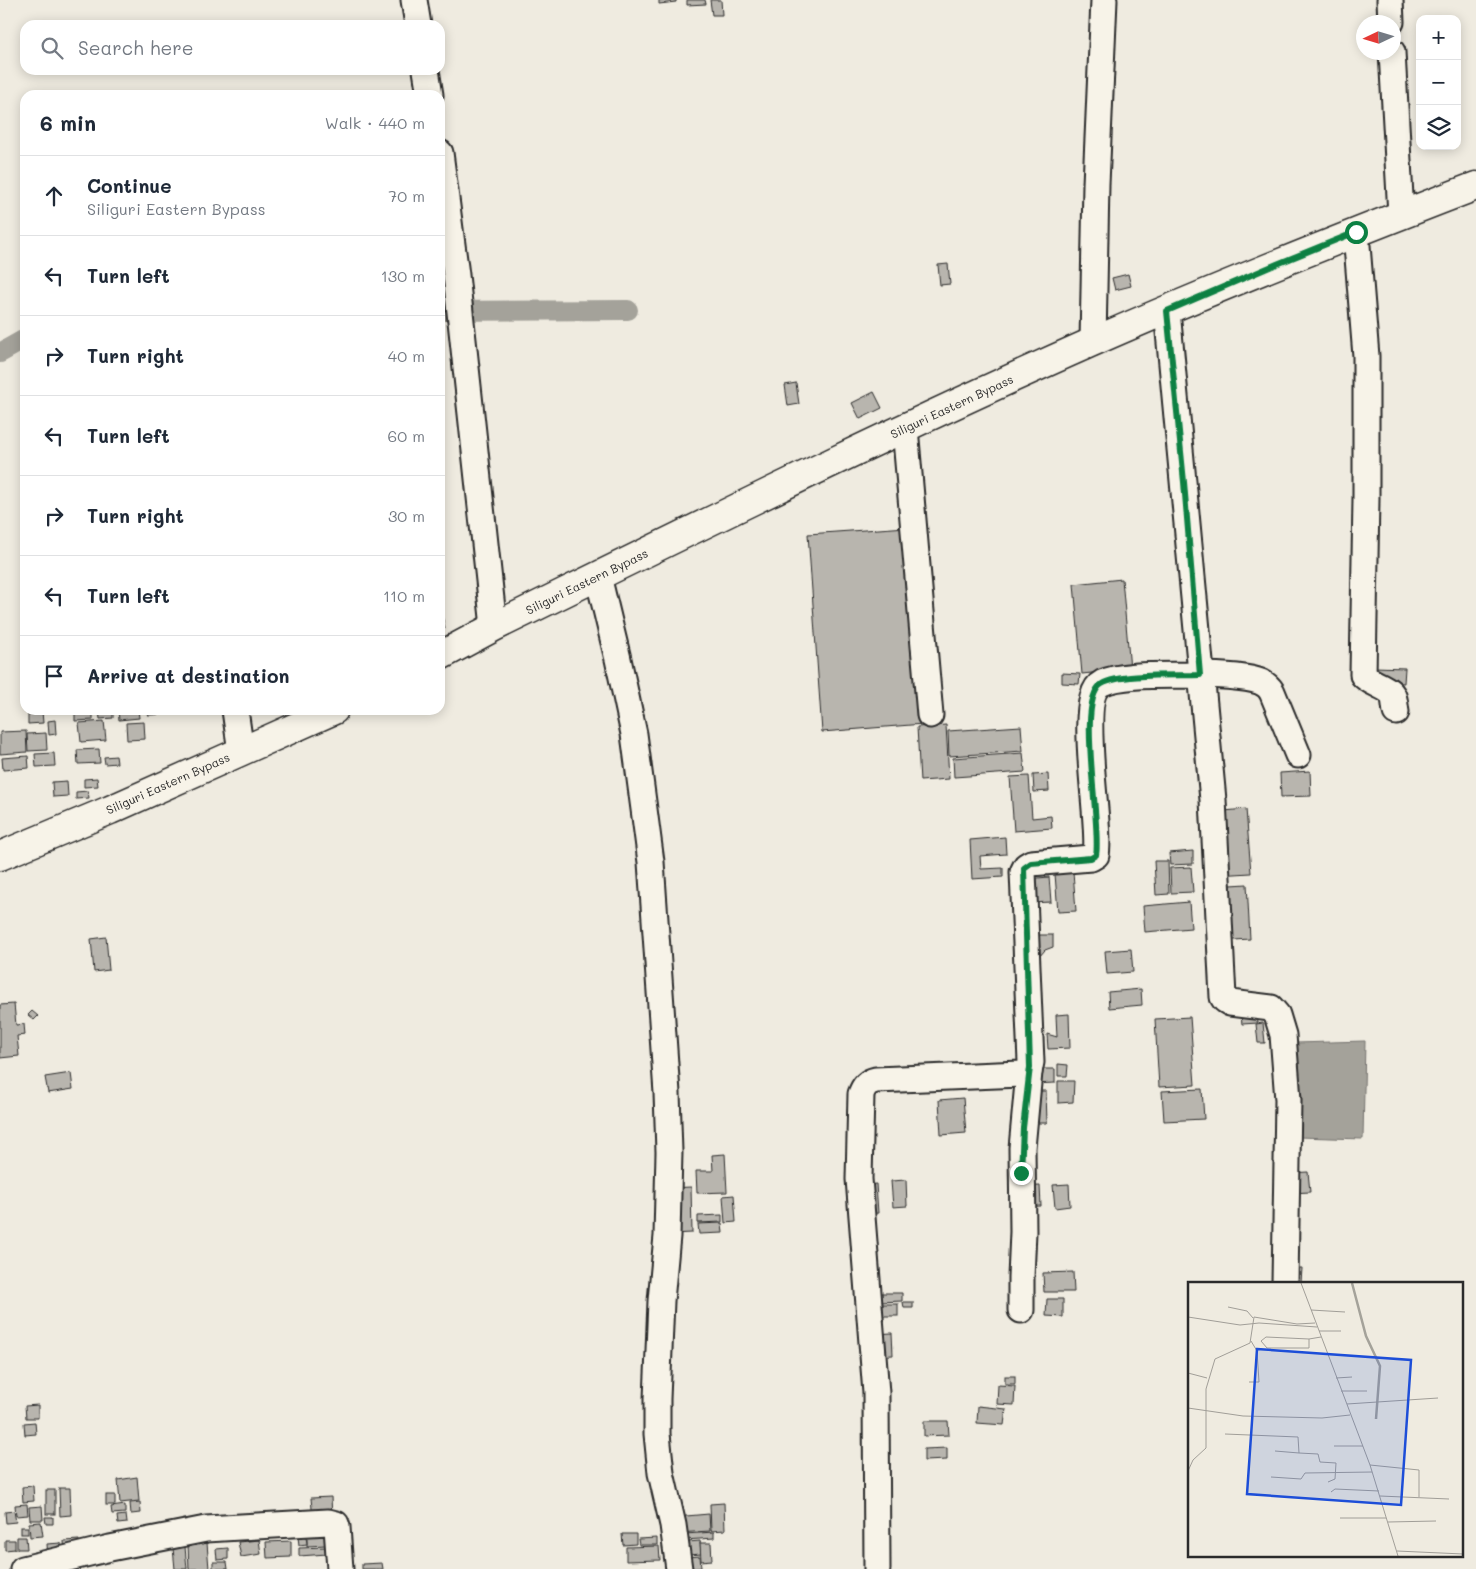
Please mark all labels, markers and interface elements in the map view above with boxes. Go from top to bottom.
north arrow [1356,15,1401,60]
map controls [1416,15,1461,150]
button: + [1416,15,1461,60]
search box [20,20,445,75]
icon: search [38,34,66,62]
text: Search here [78,35,194,60]
button: − [1416,60,1461,105]
button: layers [1416,105,1461,150]
text: 6 min [40,109,96,136]
text: Walk · 440 m [325,112,425,133]
text: Continue [87,173,172,198]
icon: ahead [40,182,68,210]
text: 70 m [388,185,425,206]
text: Siliguri Eastern Bypass [87,198,265,219]
route start [1345,221,1368,244]
icon: left [40,262,68,290]
text: Turn left [87,263,170,288]
text: 130 m [381,265,425,286]
icon: right [40,342,68,370]
text: Turn right [87,343,184,368]
text: 40 m [388,345,425,366]
street label: Siliguri Eastern Bypass [888,370,1016,442]
icon: left [40,422,68,450]
text: Turn left [87,423,170,448]
text: 60 m [388,425,425,446]
icon: right [40,502,68,530]
text: Turn right [87,503,184,528]
text: 30 m [388,505,425,526]
street label: Siliguri Eastern Bypass [523,545,650,618]
icon: left [40,582,68,610]
text: Turn left [87,583,170,608]
text: 110 m [383,585,425,606]
icon: arrive [40,662,68,690]
text: Arrive at destination [87,663,290,688]
street label: Siliguri Eastern Bypass [103,748,232,818]
route end [1010,1162,1033,1185]
inset map [1188,1282,1464,1556]

